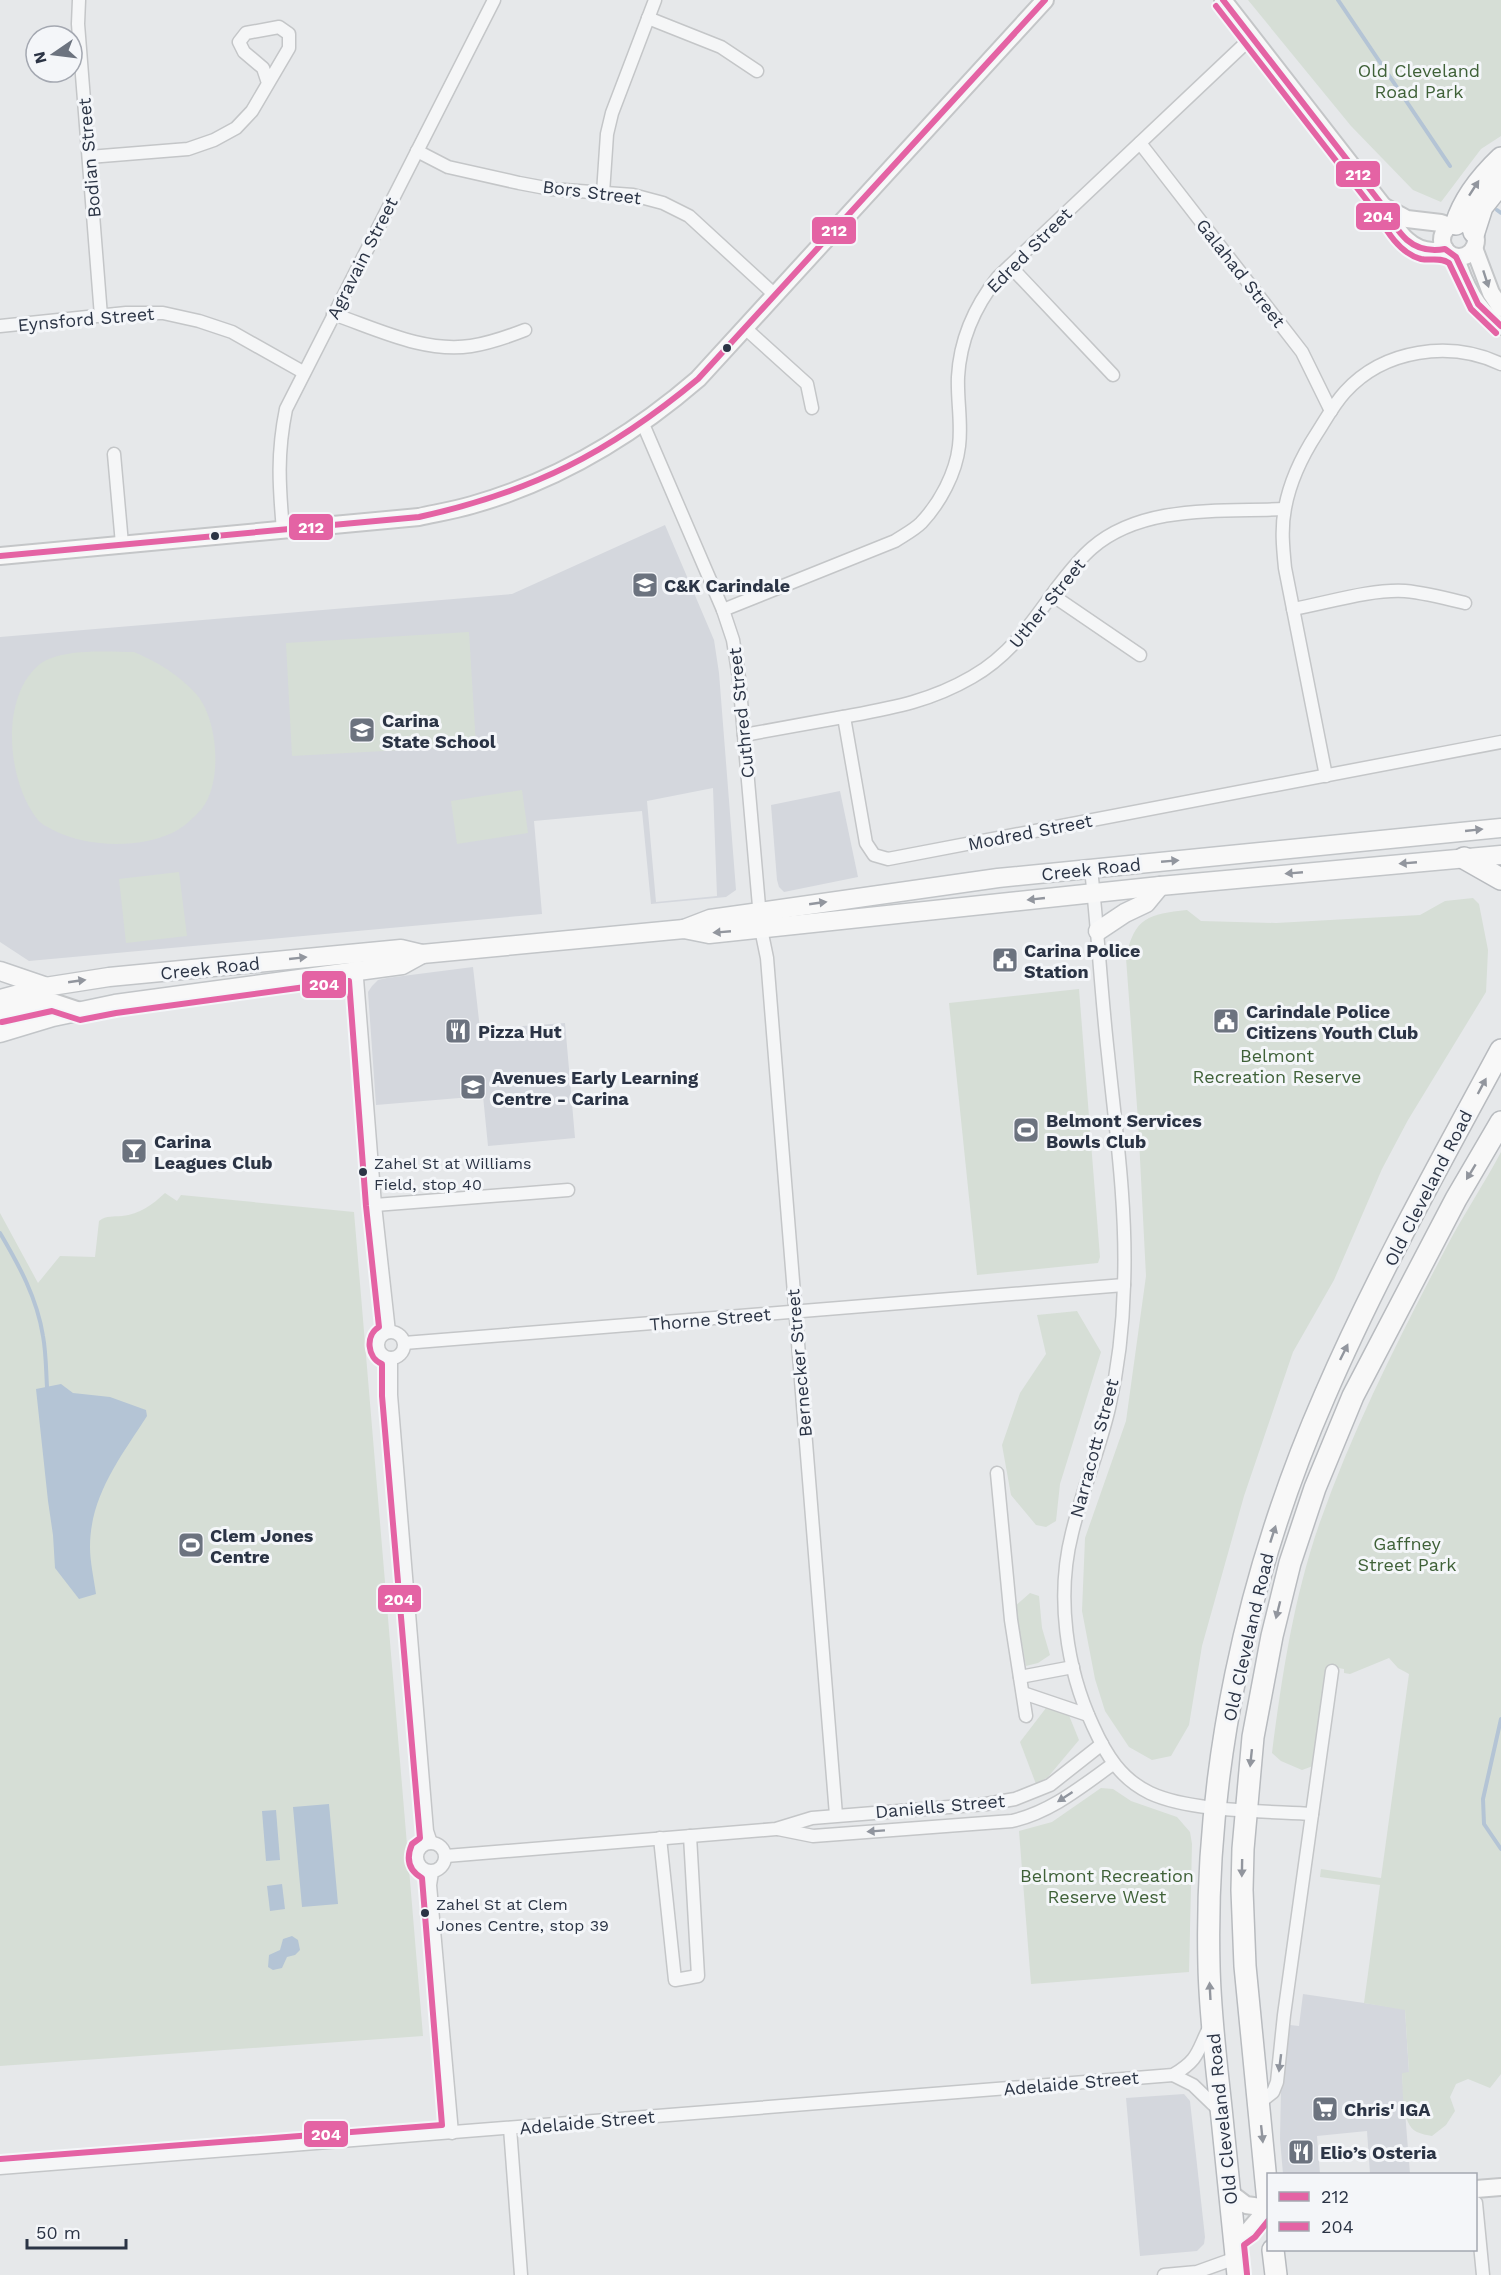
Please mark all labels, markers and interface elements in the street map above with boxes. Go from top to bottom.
north arrow [24,24,84,84]
text: N [29,49,51,66]
park label: Old Cleveland Road Park [1358,60,1480,102]
street label: Bodian Street [73,97,105,219]
line badge: 212 [1335,160,1381,188]
text: 212 [1345,165,1371,184]
street label: Bors Street [541,176,643,209]
one-way arrow [1468,180,1479,196]
street label: Agravain Street [322,193,402,322]
line badge: 204 [1355,202,1401,231]
street label: Edred Street [982,203,1076,297]
text: 204 [1363,207,1393,226]
street label: Galahad Street [1192,215,1290,332]
line badge: 212 [811,216,857,245]
text: 212 [821,221,847,240]
one-way arrow [1482,270,1491,288]
street label: Eynsford Street [17,303,156,335]
unlabelled marker [721,342,733,354]
line badge: 212 [288,513,334,541]
text: 212 [298,518,324,537]
unlabelled marker [209,530,221,542]
street label: Uther Street [1005,554,1090,652]
school or university icon: C&K Carindale [630,570,660,600]
place label: C&K Carindale [664,575,790,596]
street label: Cuthred Street [724,646,758,779]
place label: Carina State School [382,710,496,752]
school or university icon: Carina State School [347,715,377,745]
street label: Modred Street [966,810,1094,854]
one-way arrow [1464,826,1483,835]
street label: Creek Road [1040,853,1142,885]
one-way arrow [1161,857,1180,866]
one-way arrow [1399,858,1418,868]
one-way arrow [1285,868,1304,878]
one-way arrow [1026,894,1045,904]
one-way arrow [808,899,827,908]
one-way arrow [713,927,732,937]
place label: Carina Police Station [1024,940,1141,982]
public building icon: Carina Police Station [990,945,1020,975]
street label: Creek Road [159,952,261,984]
one-way arrow [289,953,308,963]
line badge: 204 [301,970,347,999]
text: 204 [309,975,339,994]
one-way arrow [68,977,87,986]
place label: Carindale Police Citizens Youth Club [1246,1001,1418,1043]
public building icon: Carindale Police Citizens Youth Club [1211,1006,1241,1036]
restaurant icon: Pizza Hut [443,1016,473,1046]
place label: Pizza Hut [478,1021,562,1042]
park label: Belmont Recreation Reserve [1193,1045,1361,1087]
place label: Avenues Early Learning Centre - Carina [492,1067,699,1109]
school or university icon: Avenues Early Learning Centre - Carina [458,1072,488,1102]
one-way arrow [1477,1077,1487,1094]
street label: Old Cleveland Road [1380,1106,1476,1270]
place label: Belmont Services Bowls Club [1046,1110,1202,1152]
sports icon: Belmont Services Bowls Club [1011,1115,1041,1145]
place label: Carina Leagues Club [154,1131,273,1173]
bar icon: Carina Leagues Club [119,1136,149,1166]
place label: Zahel St at Williams Field, stop 40 [374,1154,531,1194]
one-way arrow [1466,1164,1477,1180]
marker: Zahel St at Williams Field, stop 40 [357,1166,369,1178]
street label: Bernecker Street [782,1288,816,1438]
street label: Thorne Street [648,1303,772,1335]
one-way arrow [1340,1344,1349,1361]
street label: Narracott Street [1065,1376,1123,1520]
place label: Clem Jones Centre [210,1525,314,1567]
one-way arrow [1269,1525,1279,1543]
sports icon: Clem Jones Centre [176,1530,206,1560]
park label: Gaffney Street Park [1357,1533,1457,1575]
street label: Old Cleveland Road [1218,1551,1278,1723]
line badge: 204 [377,1584,422,1613]
text: 204 [384,1590,414,1609]
one-way arrow [1272,1601,1282,1619]
one-way arrow [1246,1748,1256,1767]
street label: Daniells Street [874,1790,1006,1822]
one-way arrow [1057,1792,1074,1803]
one-way arrow [867,1826,886,1836]
one-way arrow [1238,1859,1247,1878]
park label: Belmont Recreation Reserve West [1020,1865,1194,1907]
place label: Zahel St at Clem Jones Centre, stop 39 [436,1895,609,1935]
marker: Zahel St at Clem Jones Centre, stop 39 [419,1907,431,1919]
one-way arrow [1205,1982,1214,2001]
street label: Old Cleveland Road [1203,2032,1241,2206]
one-way arrow [1275,2053,1284,2072]
street label: Adelaide Street [1002,2067,1140,2099]
supermarket icon: Chris' IGA [1310,2094,1340,2124]
place label: Chris' IGA [1344,2099,1431,2120]
street label: Adelaide Street [518,2106,656,2138]
line badge: 204 [303,2120,349,2148]
text: 204 [311,2125,341,2144]
one-way arrow [1257,2125,1267,2144]
restaurant icon: Elio’s Osteria [1286,2137,1316,2167]
place label: Elio’s Osteria [1320,2142,1437,2163]
legend [1267,2173,1477,2251]
text: 212 [1321,2186,1349,2207]
scale bar [27,2212,126,2250]
text: 204 [1321,2216,1354,2237]
text: 50 m [36,2222,81,2243]

